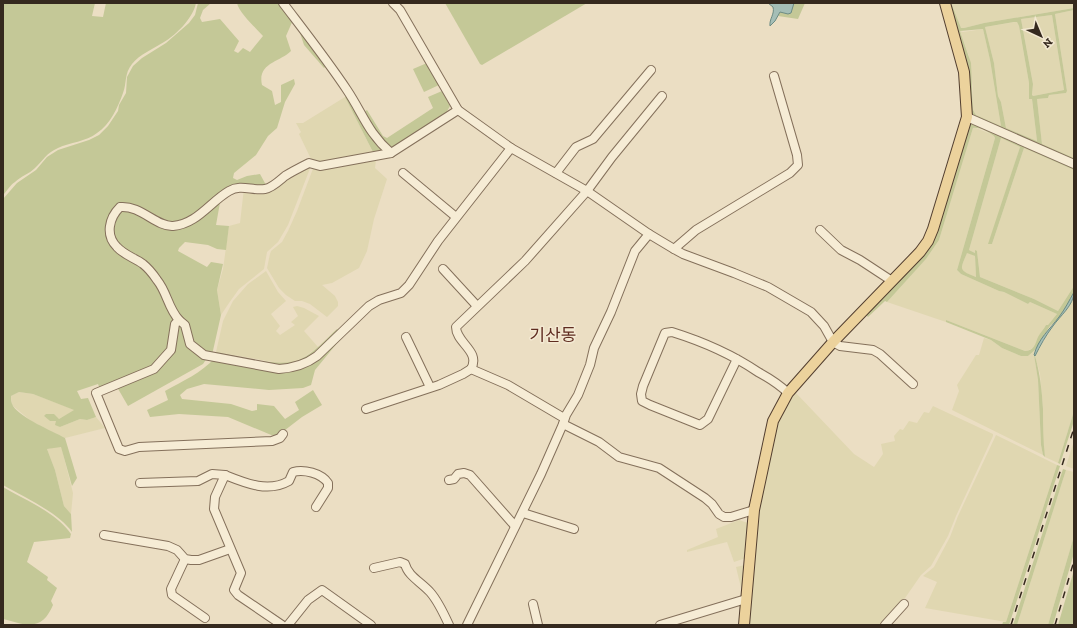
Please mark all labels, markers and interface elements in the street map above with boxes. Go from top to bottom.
north arrow [1021,16,1061,56]
text: N [1040,35,1055,51]
district label: 기산동 [530,325,576,345]

